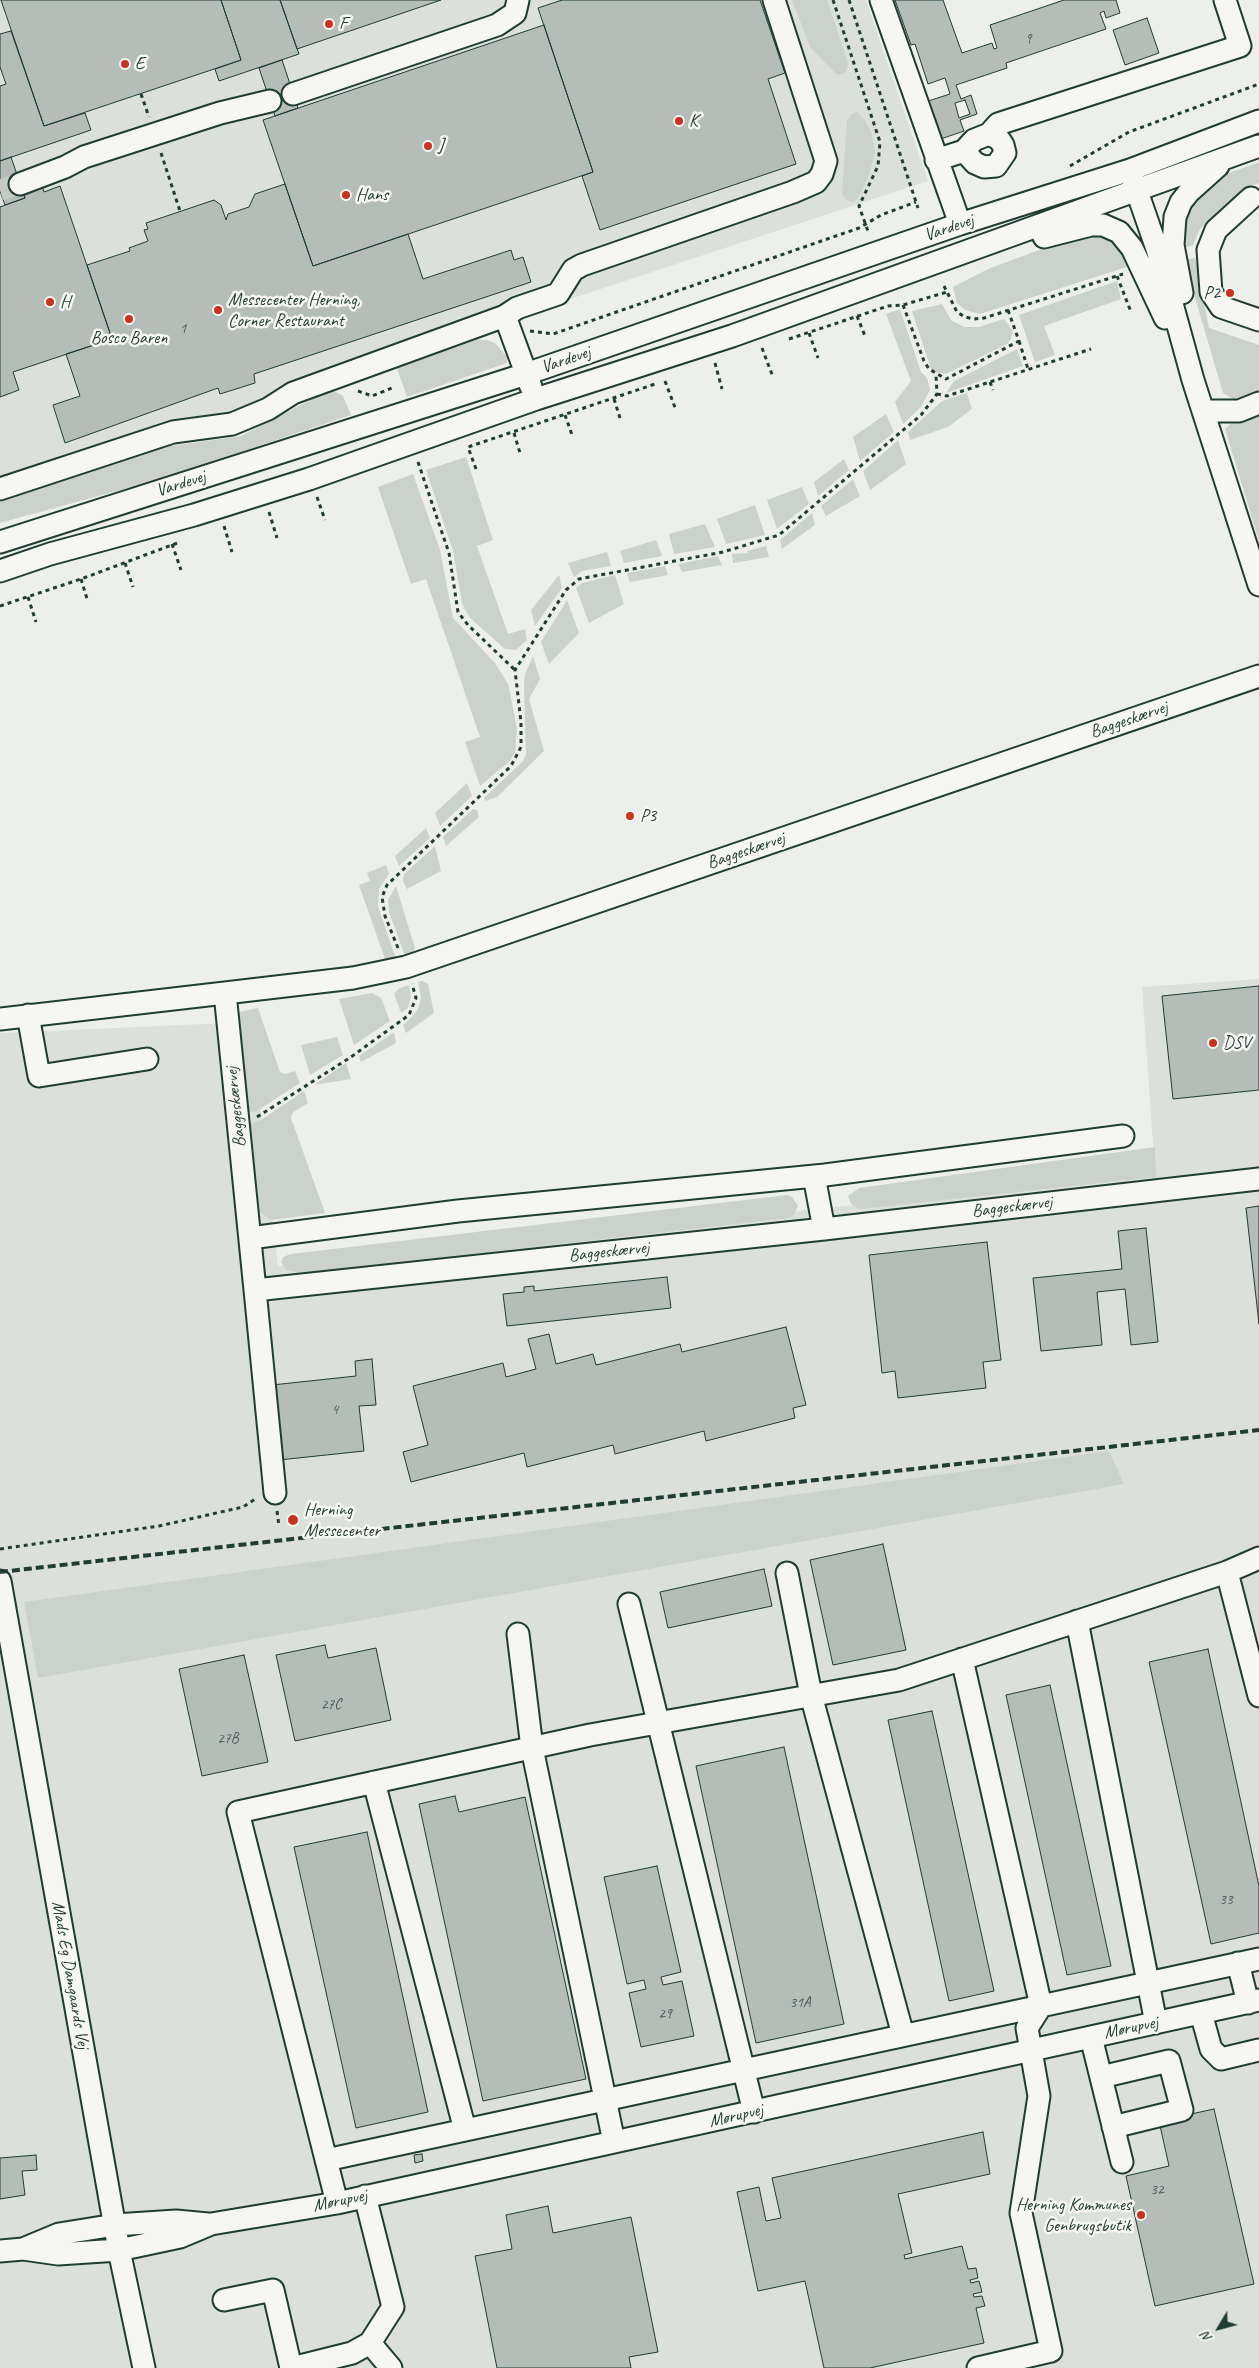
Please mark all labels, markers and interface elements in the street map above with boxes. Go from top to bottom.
place label: F [339,13,347,35]
marker: F [323,18,335,30]
house number: 9 [1025,30,1031,48]
place label: E [135,53,145,75]
marker: E [119,58,131,70]
place label: K [689,110,698,132]
marker: K [673,115,685,127]
place label: J [438,135,444,157]
marker: J [422,140,434,152]
place label: Hans [356,184,388,206]
marker: Hans [340,189,352,201]
street label: Vardevej [922,210,976,246]
place label: P2 [1204,282,1220,304]
marker: P2 [1224,287,1236,299]
place label: Messecenter Herning, Corner Restaurant [228,289,360,332]
place label: H [60,291,70,313]
marker: H [44,296,56,308]
marker: Messecenter Herning, Corner Restaurant [212,304,224,316]
marker: Bosco Baren [123,313,135,325]
house number: 1 [180,320,186,338]
place label: Bosco Baren [91,327,167,349]
street label: Vardevej [539,342,593,378]
street label: Vardevej [154,466,208,502]
street label: Baggeskærvej [1087,697,1171,743]
place label: P3 [640,805,656,827]
marker: P3 [624,810,636,822]
street label: Baggeskærvej [704,828,788,874]
place label: DSV [1223,1032,1250,1054]
marker: DSV [1207,1037,1219,1049]
street label: Baggeskærvej [221,1066,251,1148]
street label: Baggeskærvej [971,1191,1053,1223]
street label: Baggeskærvej [568,1237,650,1267]
house number: 4 [332,1401,338,1419]
place label: Herning Messecenter [304,1499,380,1542]
marker: Herning Messecenter [286,1513,300,1527]
house number: 27C [321,1696,341,1714]
house number: 27B [217,1730,239,1748]
house number: 33 [1219,1891,1233,1909]
street label: Mads Eg Damgaards Vej [46,1899,94,2051]
house number: 31A [789,1994,811,2012]
house number: 29 [658,2005,672,2023]
street label: Mørupvej [1102,2012,1160,2044]
street label: Mørupvej [707,2099,765,2133]
house number: 32 [1150,2181,1164,2199]
street label: Mørupvej [311,2185,369,2217]
place label: Herning Kommunes Genbrugsbutik [1016,2194,1131,2236]
marker: Herning Kommunes Genbrugsbutik [1135,2209,1147,2221]
north arrow [1194,2303,1244,2353]
text: N [1197,2329,1216,2346]

